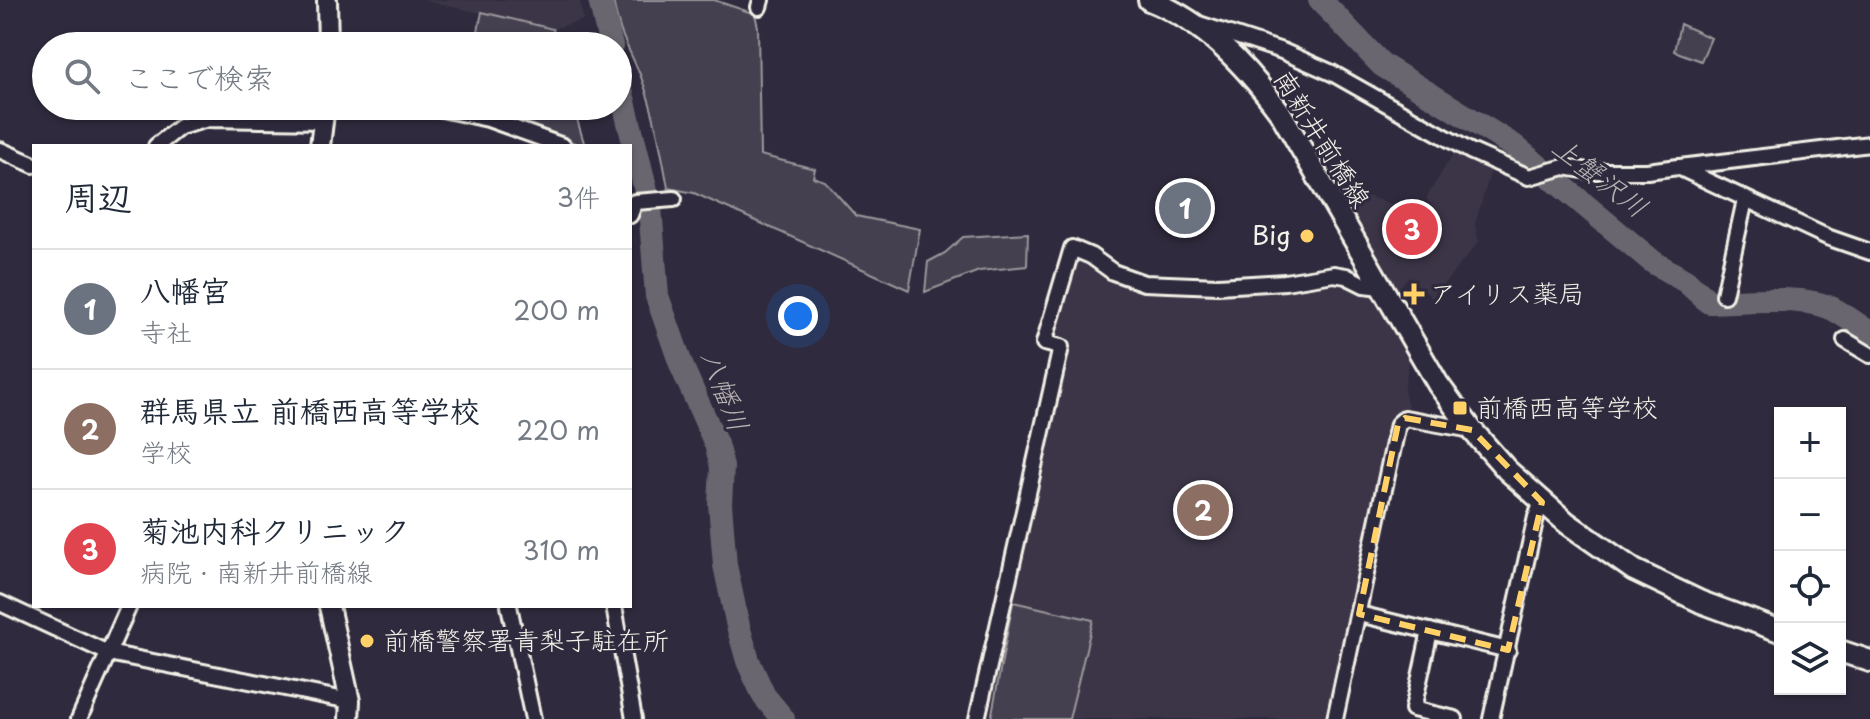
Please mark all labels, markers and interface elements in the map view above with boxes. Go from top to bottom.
search box [32,32,632,120]
icon: search [60,54,104,98]
text: ここで検索 [124,54,274,99]
street label: 南新井前橋線 [1265,62,1381,215]
water label: 上蟹沢川 [1544,124,1658,227]
text: 周辺 [64,170,132,222]
text: 3件 [557,177,600,216]
pin: 1 [1159,178,1211,238]
pin: 3 [1386,199,1438,259]
place label: Big [1252,215,1291,254]
marker: Big [1298,227,1316,245]
text: 八幡宮 [140,267,230,312]
place label: アイリス薬局 [1430,273,1584,312]
marker: アイリス薬局 [1405,285,1423,303]
text: 1 [84,290,96,329]
text: 200 m [513,290,600,329]
your location [778,296,818,336]
text: 寺社 [140,312,192,351]
water label: 八幡川 [691,344,762,437]
text: 群馬県立 前橋西高等学校 [140,387,480,432]
place label: 前橋西高等学校 [1476,387,1658,426]
marker: 前橋西高等学校 [1451,399,1469,417]
map controls [1774,407,1846,695]
button: + [1774,407,1846,479]
text: 2 [81,410,99,449]
text: 220 m [516,410,600,449]
text: 学校 [140,432,192,471]
button: − [1774,479,1846,551]
pin: 2 [1177,480,1229,540]
text: 菊池内科クリニック [140,507,410,552]
text: 3 [81,530,99,569]
text: 310 m [522,530,600,569]
button: locate [1774,551,1846,623]
text: 病院 · 南新井前橋線 [140,552,372,591]
place label: 前橋警察署青梨子駐在所 [383,620,669,659]
button: layers [1774,623,1846,695]
marker: 前橋警察署青梨子駐在所 [358,632,376,650]

